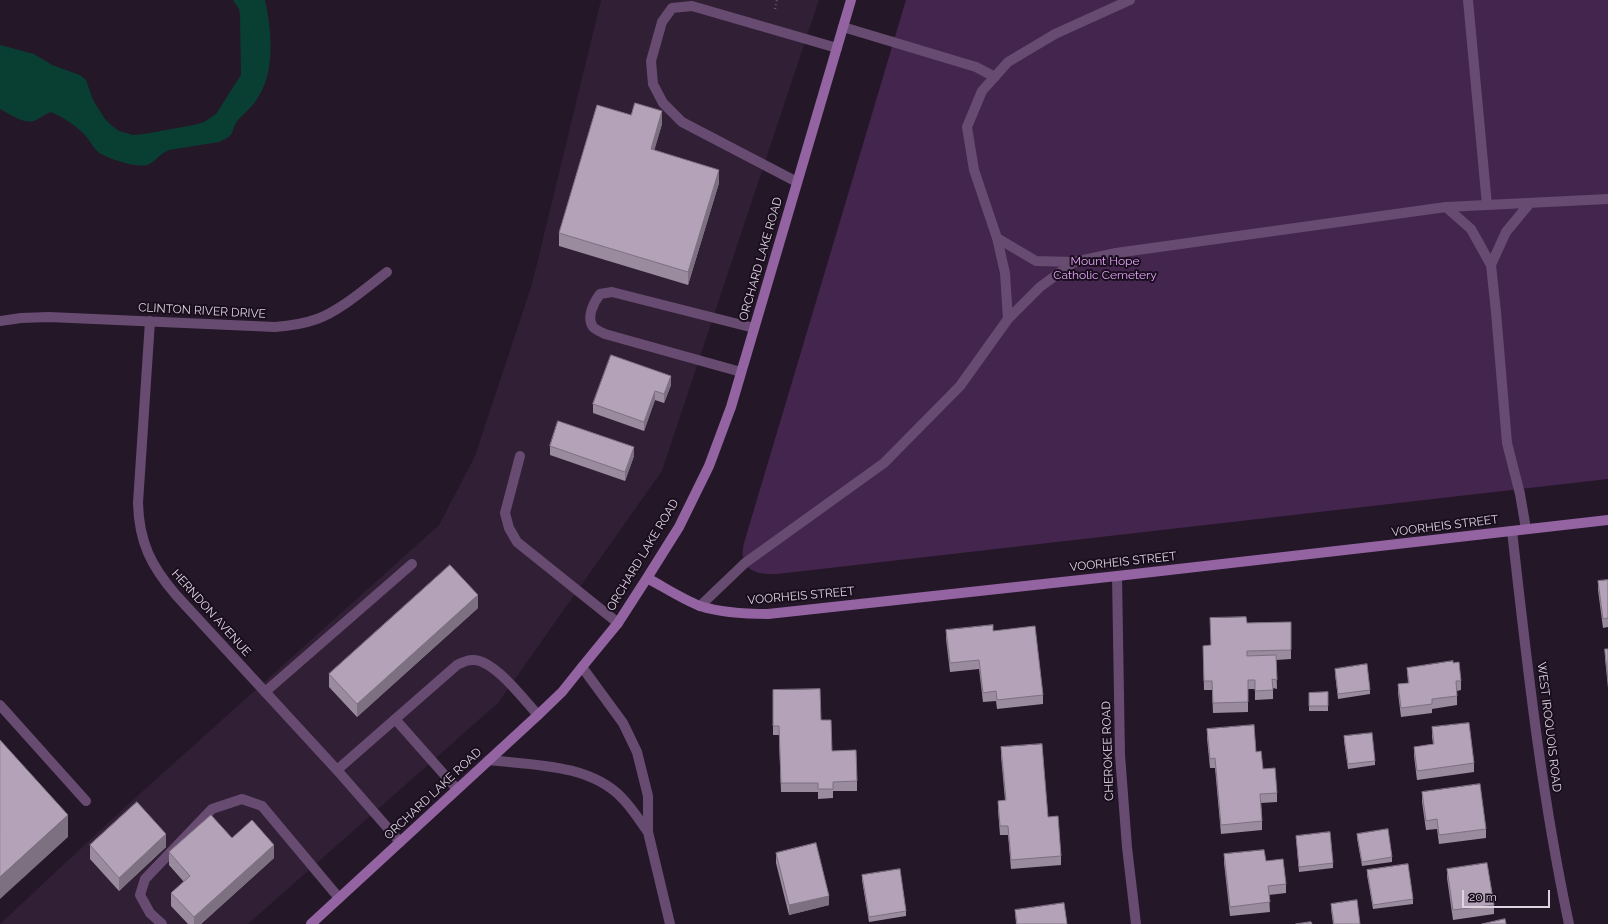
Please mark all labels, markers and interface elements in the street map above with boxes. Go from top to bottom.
street label: ORCHARD LAKE ROAD [736,196,786,322]
park label: Mount Hope Catholic Cemetery [1053,254,1157,282]
street label: CLINTON RIVER DRIVE [138,300,266,322]
street label: ORCHARD LAKE ROAD [604,496,682,614]
street label: VOORHEIS STREET [1391,512,1499,540]
street label: VOORHEIS STREET [1069,549,1177,575]
street label: HERNDON AVENUE [168,567,254,659]
street label: VOORHEIS STREET [747,584,855,608]
street label: WEST IROQUOIS ROAD [1534,661,1564,793]
street label: CHEROKEE ROAD [1099,701,1117,801]
street label: ORCHARD LAKE ROAD [381,745,485,843]
scale bar [1464,882,1552,908]
text: 20 m [1469,890,1497,904]

